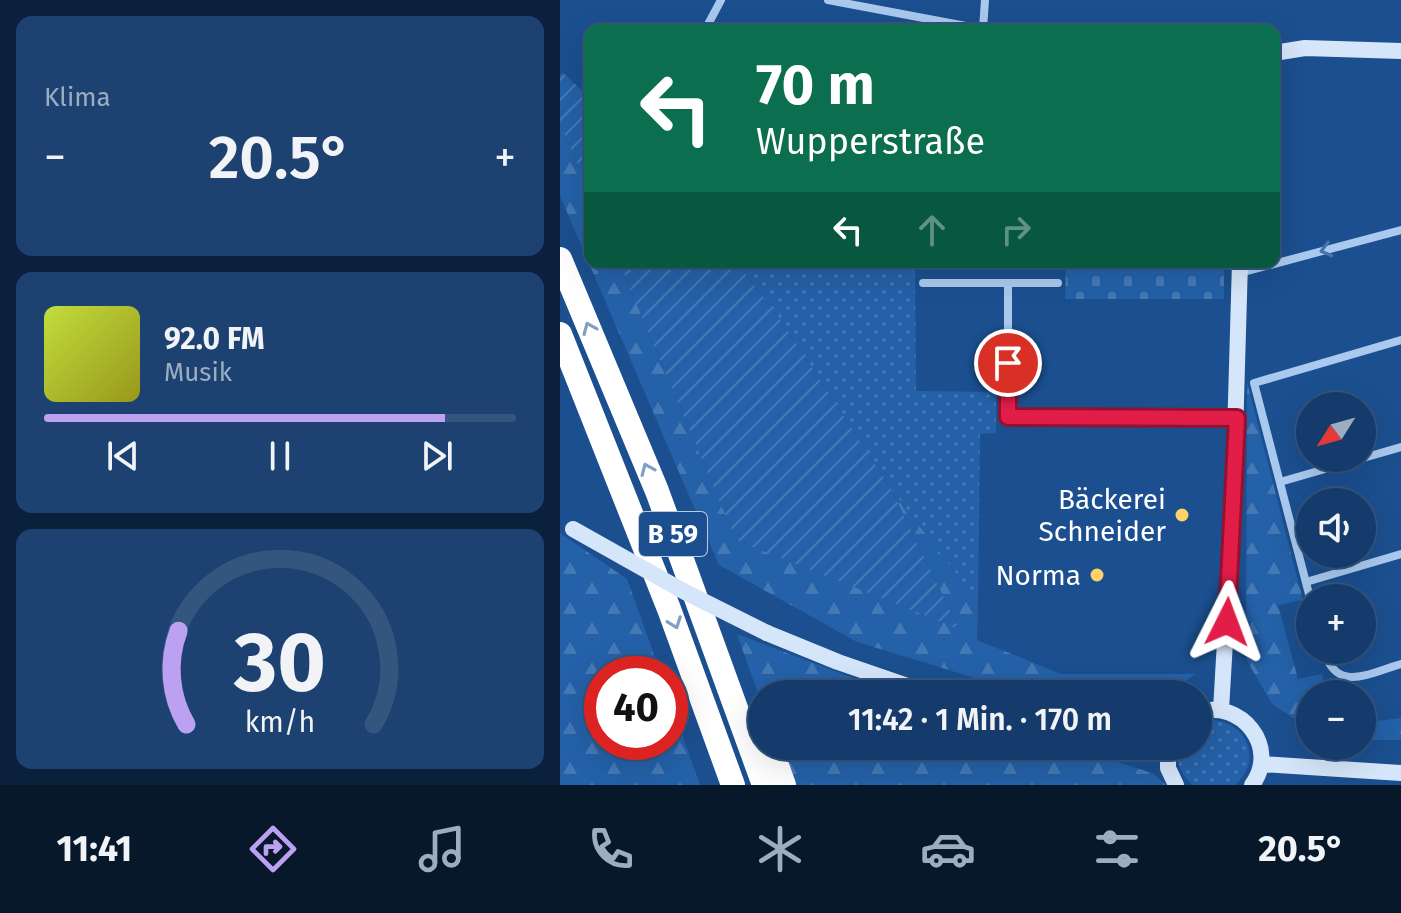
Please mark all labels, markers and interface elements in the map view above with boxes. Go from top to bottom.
text: 70 m [756,52,875,119]
icon: left [624,56,728,160]
text: Klima [44,82,111,113]
text: Wupperstraße [756,120,985,164]
text: 20.5° [209,122,351,194]
text: − [44,131,66,184]
text: + [494,131,516,184]
icon: left [826,208,870,252]
icon: ahead [910,208,954,252]
icon: right [994,208,1038,252]
one-way arrow [1319,241,1333,258]
text: 92.0 FM [164,321,265,357]
one-way arrow [582,322,599,336]
pin [974,329,1042,397]
icon: arrive [986,341,1030,385]
text: Musik [164,357,232,388]
north arrow [1296,392,1376,472]
map controls [1296,392,1376,760]
icon: previous [101,434,145,478]
icon: pause [258,434,302,478]
icon: next [415,434,459,478]
one-way arrow [641,463,657,477]
place label: Bäckerei Schneider [1039,483,1166,548]
button: sound [1296,488,1376,568]
marker: Bäckerei Schneider [1173,506,1191,524]
road number: B 59 [639,512,707,556]
place label: Norma [995,559,1081,592]
marker: Norma [1088,566,1106,584]
position arrow [1185,580,1269,664]
button: + [1296,584,1376,664]
text: 30 [233,612,326,712]
one-way arrow [665,615,682,629]
speed limit sign: 40 [584,656,688,760]
button: − [1296,680,1376,760]
text: 11:42 · 1 Min. · 170 m [848,702,1112,738]
text: km/h [245,705,315,740]
icon: directions [245,821,301,877]
icon: music [414,821,470,877]
icon: phone [583,821,639,877]
icon: climate [752,821,808,877]
icon: car [920,821,976,877]
icon: filters [1089,821,1145,877]
text: 11:41 [56,827,132,871]
text: 20.5° [1258,827,1345,871]

